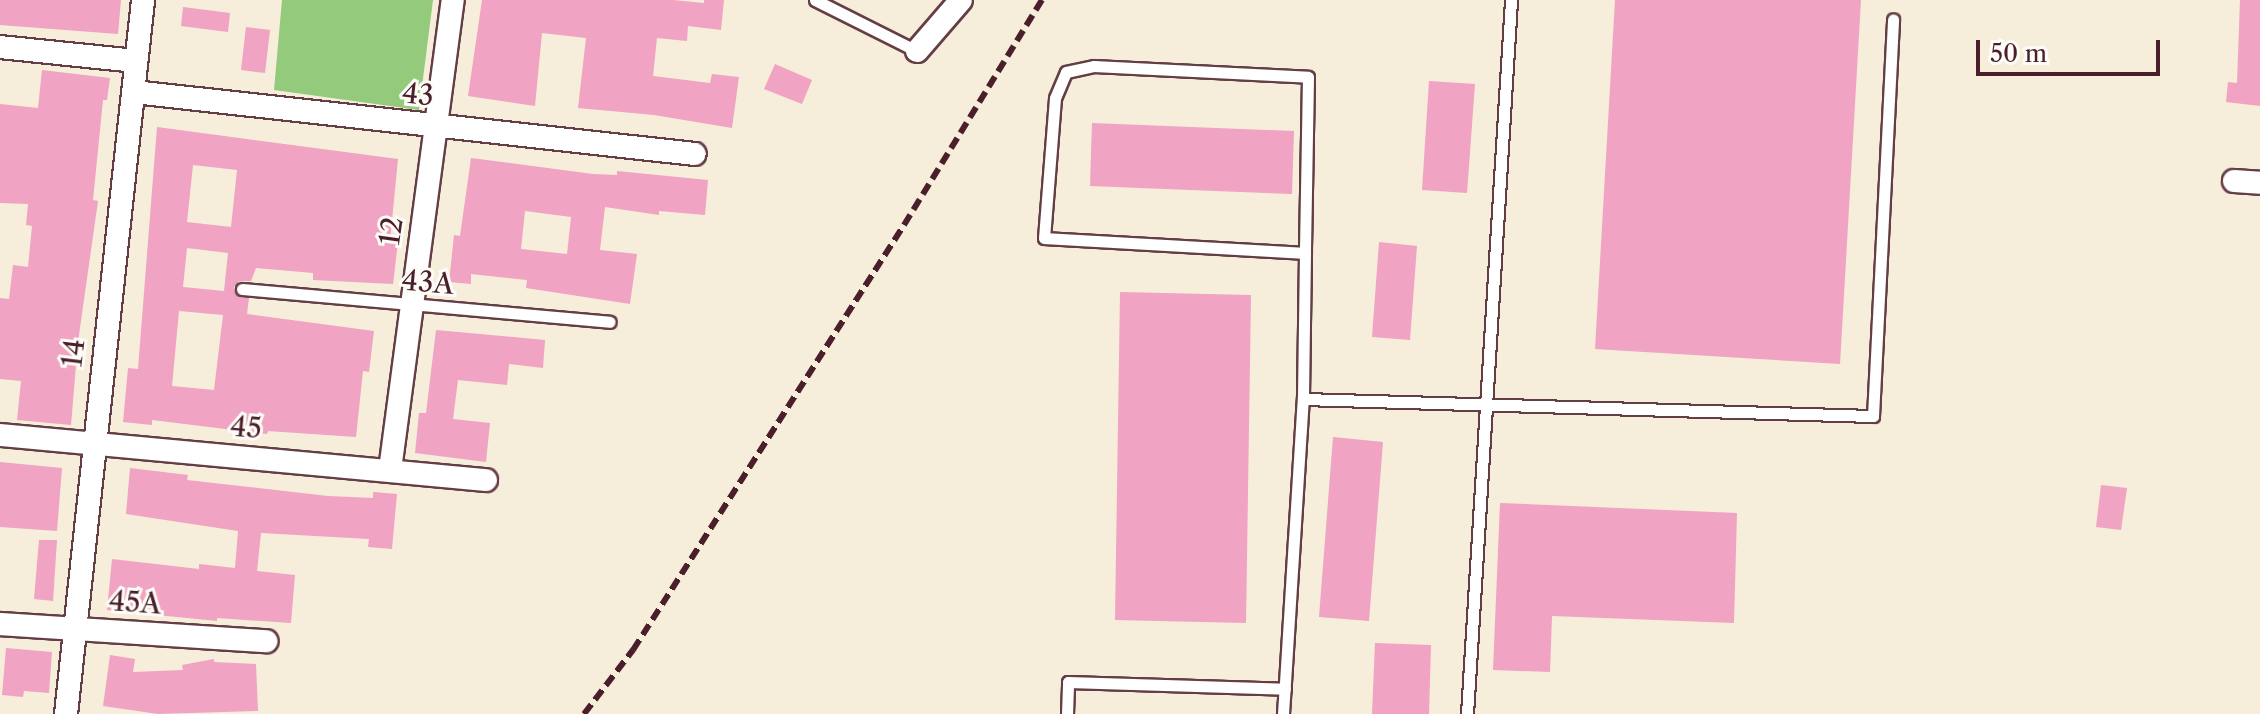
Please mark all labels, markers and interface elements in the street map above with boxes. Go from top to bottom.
scale bar [1980,24,2164,74]
text: 50 m [1990,39,2047,68]
street label: 43 [401,76,435,112]
street label: 12 [372,215,410,247]
street label: 43A [400,263,456,301]
street label: 14 [55,337,91,369]
street label: 45 [229,409,263,445]
street label: 45A [108,583,162,621]

